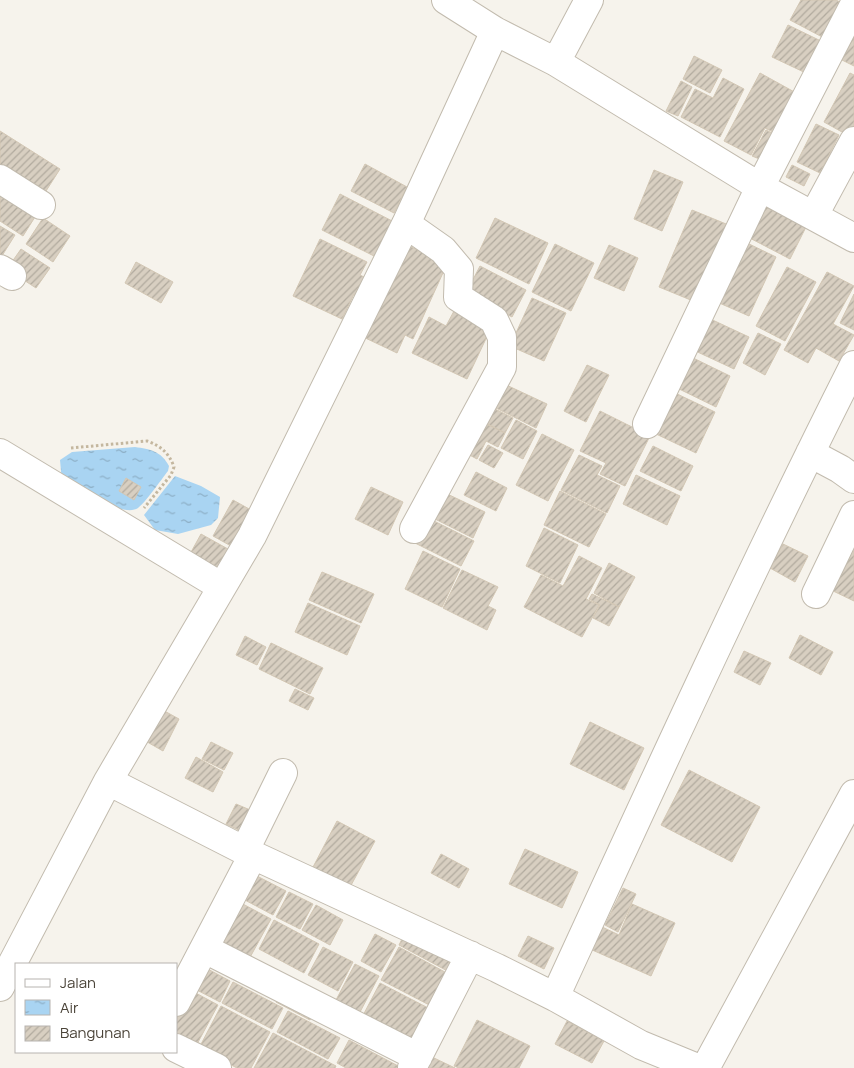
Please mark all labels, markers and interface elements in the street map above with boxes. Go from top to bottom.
legend [15,963,178,1053]
text: Jalan [60,972,96,993]
text: Air [60,997,79,1018]
text: Bangunan [60,1022,130,1043]

